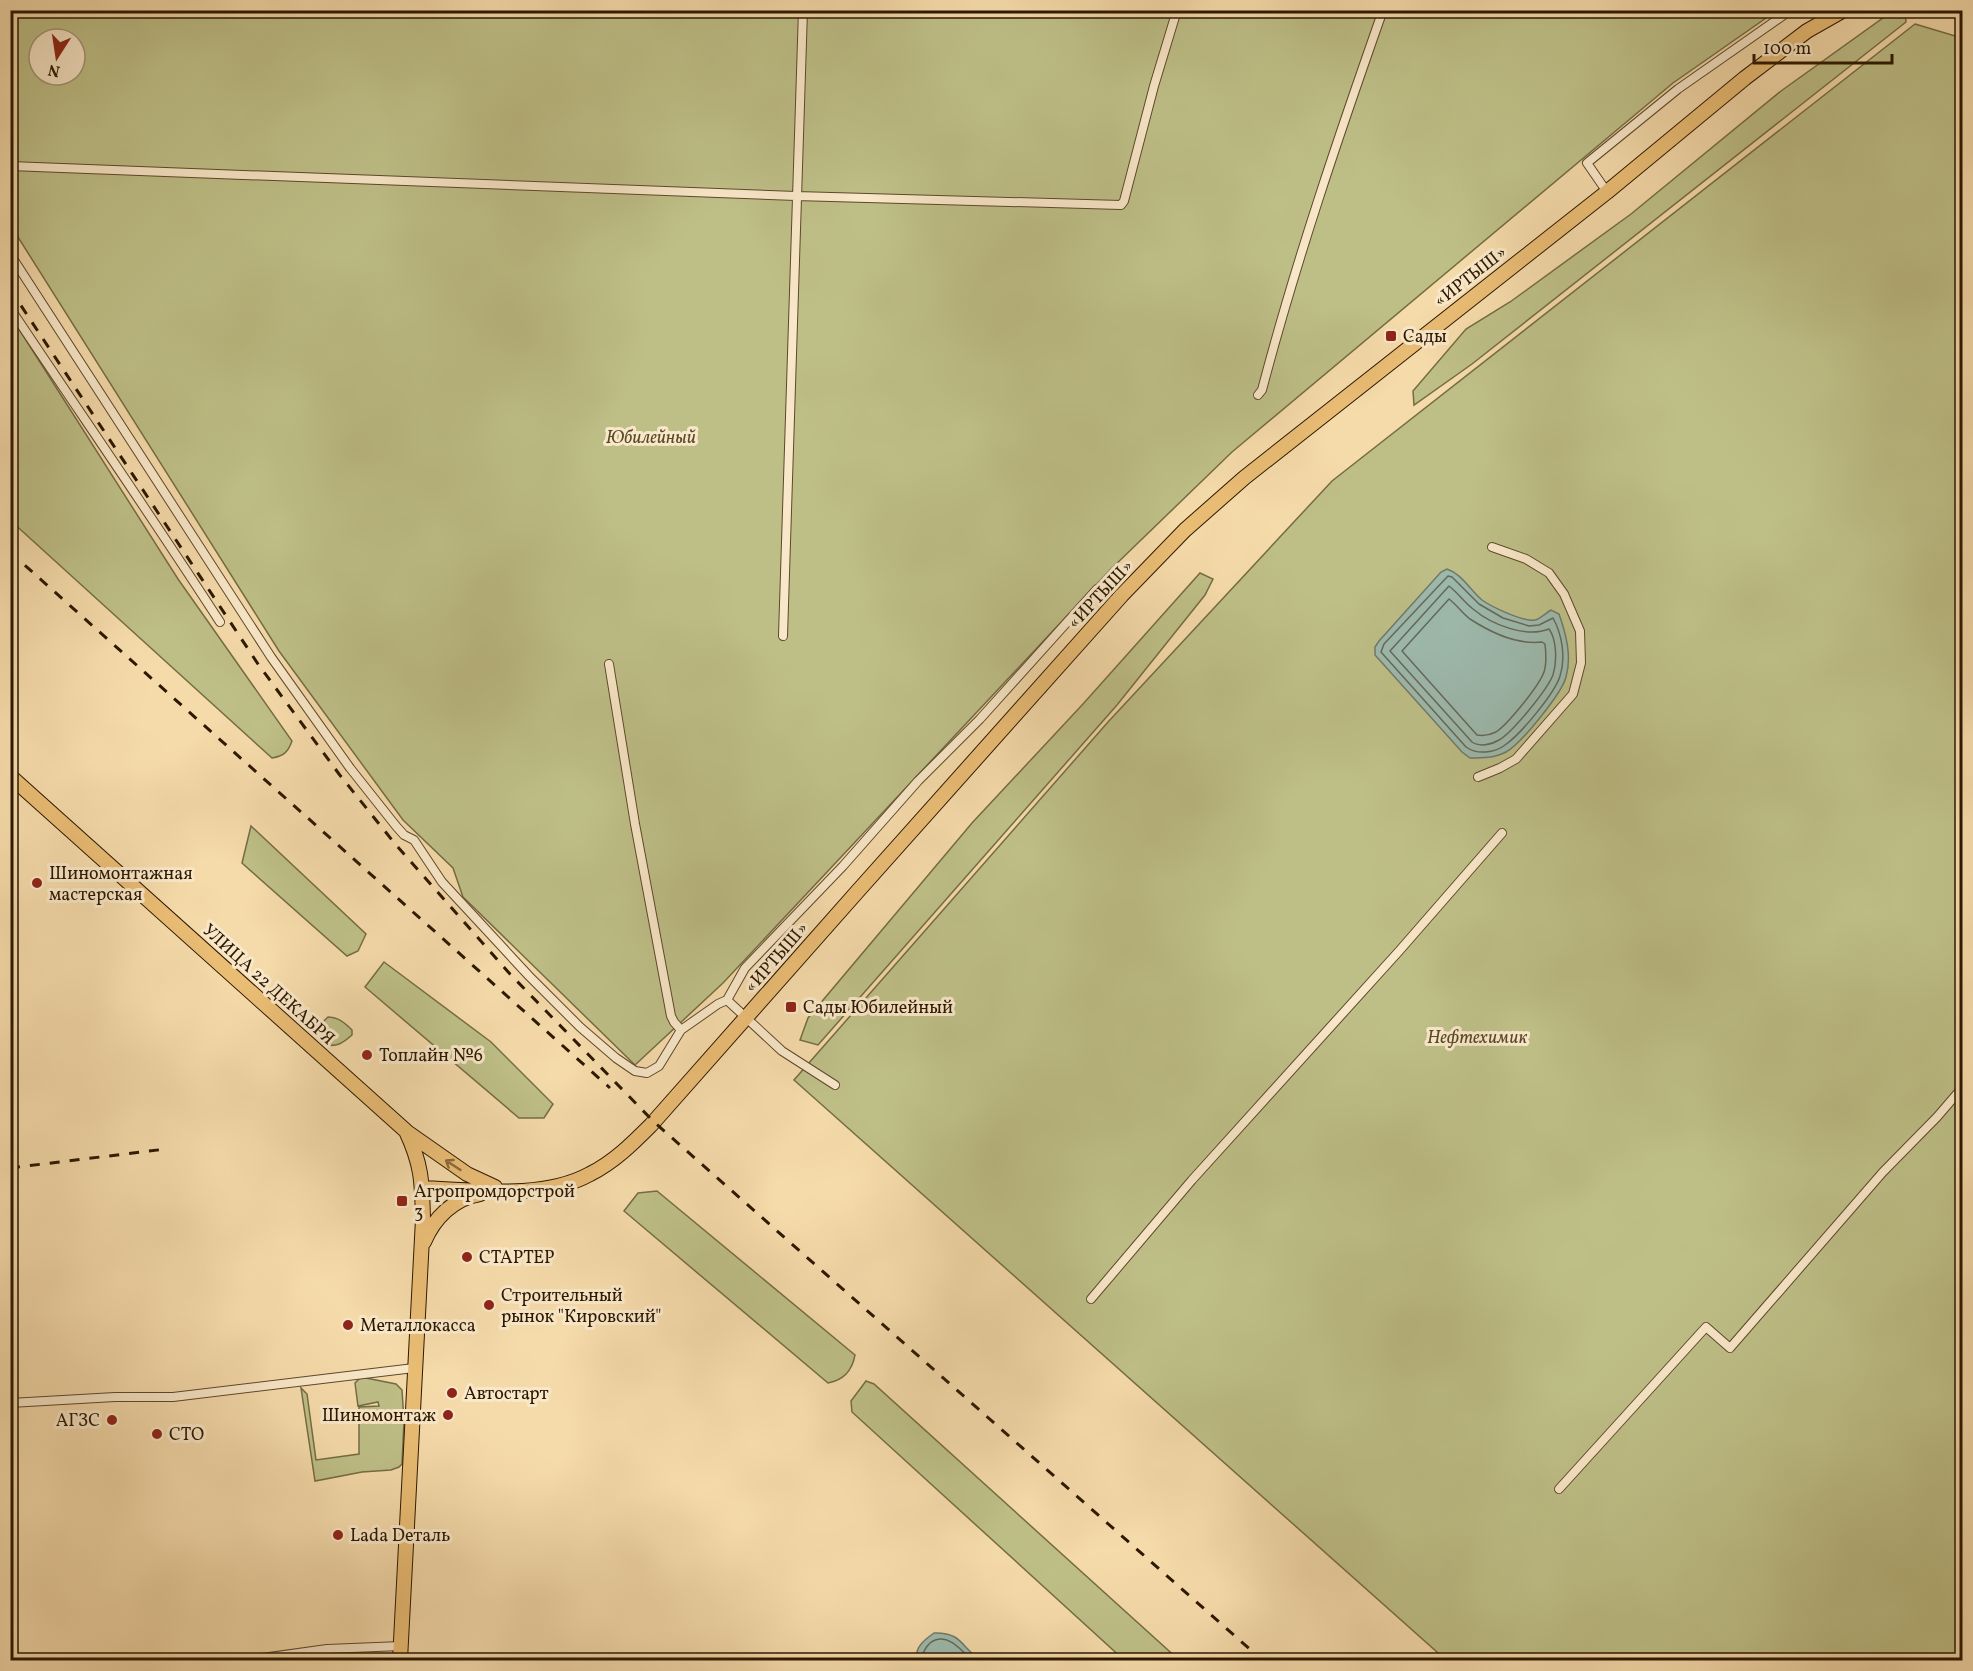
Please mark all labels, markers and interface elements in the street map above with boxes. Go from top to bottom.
north arrow [27,27,87,87]
scale bar [1754,27,1892,65]
text: 100 m [1763,37,1812,62]
text: N [46,58,62,82]
street label: «ИРТЫШ» [1429,241,1513,314]
place label: Сады [1403,325,1447,350]
marker: Сады [1384,329,1398,343]
park label: Юбилейный [606,426,696,451]
street label: «ИРТЫШ» [1063,555,1140,635]
place label: Шиномонтажная мастерская [49,862,193,908]
marker: Шиномонтажная мастерская [30,876,44,890]
street label: «ИРТЫШ» [739,917,815,999]
street label: УЛИЦА 22 ДЕКАБРЯ [196,919,340,1052]
place label: Сады Юбилейный [803,996,953,1021]
marker: Сады Юбилейный [784,1000,798,1014]
park label: Нефтехимик [1427,1026,1527,1051]
place label: Топлайн №6 [379,1044,483,1069]
marker: Топлайн №6 [360,1048,374,1062]
one-way arrow [445,1159,462,1172]
place label: Агропромдорстрой 3 [414,1180,575,1226]
marker: Агропромдорстрой 3 [395,1194,409,1208]
place label: СТАРТЕР [479,1246,555,1271]
marker: СТАРТЕР [460,1250,474,1264]
place label: Строительный рынок "Кировский" [501,1284,662,1330]
marker: Строительный рынок "Кировский" [482,1298,496,1312]
place label: Металлокасса [360,1314,476,1339]
marker: Металлокасса [341,1318,355,1332]
place label: Автостарт [464,1382,549,1407]
marker: Автостарт [445,1386,459,1400]
place label: Шиномонтаж [322,1404,436,1429]
marker: Шиномонтаж [441,1408,455,1422]
place label: АГЗС [56,1409,100,1434]
marker: АГЗС [105,1413,119,1427]
place label: СТО [169,1423,204,1448]
marker: СТО [150,1427,164,1441]
place label: Lada Dеталь [350,1524,450,1549]
marker: Lada Dеталь [331,1528,345,1542]

